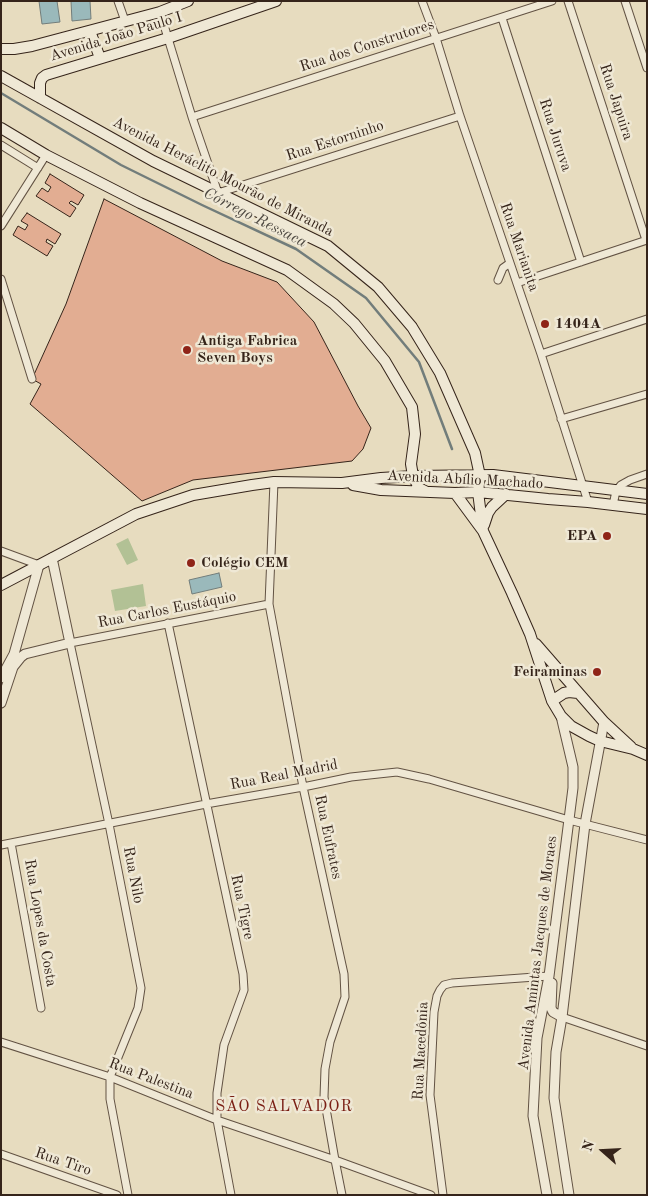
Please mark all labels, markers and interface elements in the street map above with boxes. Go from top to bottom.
street label: Avenida João Paulo I [48,8,184,66]
street label: Rua dos Construtores [298,16,436,76]
street label: Rua Japuira [595,62,637,142]
street label: Rua Juruva [535,96,575,174]
street label: Avenida Heráclito Mourão de Miranda [109,113,337,241]
street label: Rua Estorninho [284,117,386,165]
water label: Córrego Ressaca [200,184,310,252]
street label: Rua Marianita [495,200,543,294]
place label: 1404A [555,315,601,333]
marker: 1404A [539,318,551,330]
place label: Antiga Fabrica Seven Boys [197,332,297,367]
marker: Antiga Fabrica Seven Boys [181,344,193,356]
street label: Avenida Abílio Machado [386,467,544,493]
place label: EPA [567,527,597,545]
marker: EPA [601,530,613,542]
place label: Colégio CEM [201,554,288,572]
marker: Colégio CEM [185,557,197,569]
street label: Rua Carlos Eustáquio [96,588,238,632]
place label: Feiraminas [513,663,587,681]
marker: Feiraminas [591,666,603,678]
street label: Rua Real Madrid [229,756,339,794]
street label: Rua Eufrates [310,793,346,881]
street label: Avenida Amintas Jacques de Moraes [515,835,561,1071]
street label: Rua Nilo [119,845,147,905]
street label: Rua Lopes da Costa [20,858,60,988]
street label: Rua Tigre [226,873,258,941]
street label: Rua Macedônia [409,1001,433,1101]
street label: Rua Palestina [106,1055,196,1103]
district label: SÃO SALVADOR [214,1097,354,1117]
north arrow [578,1126,628,1176]
text: N [580,1139,597,1153]
street label: Rua Tiro [32,1144,94,1180]

